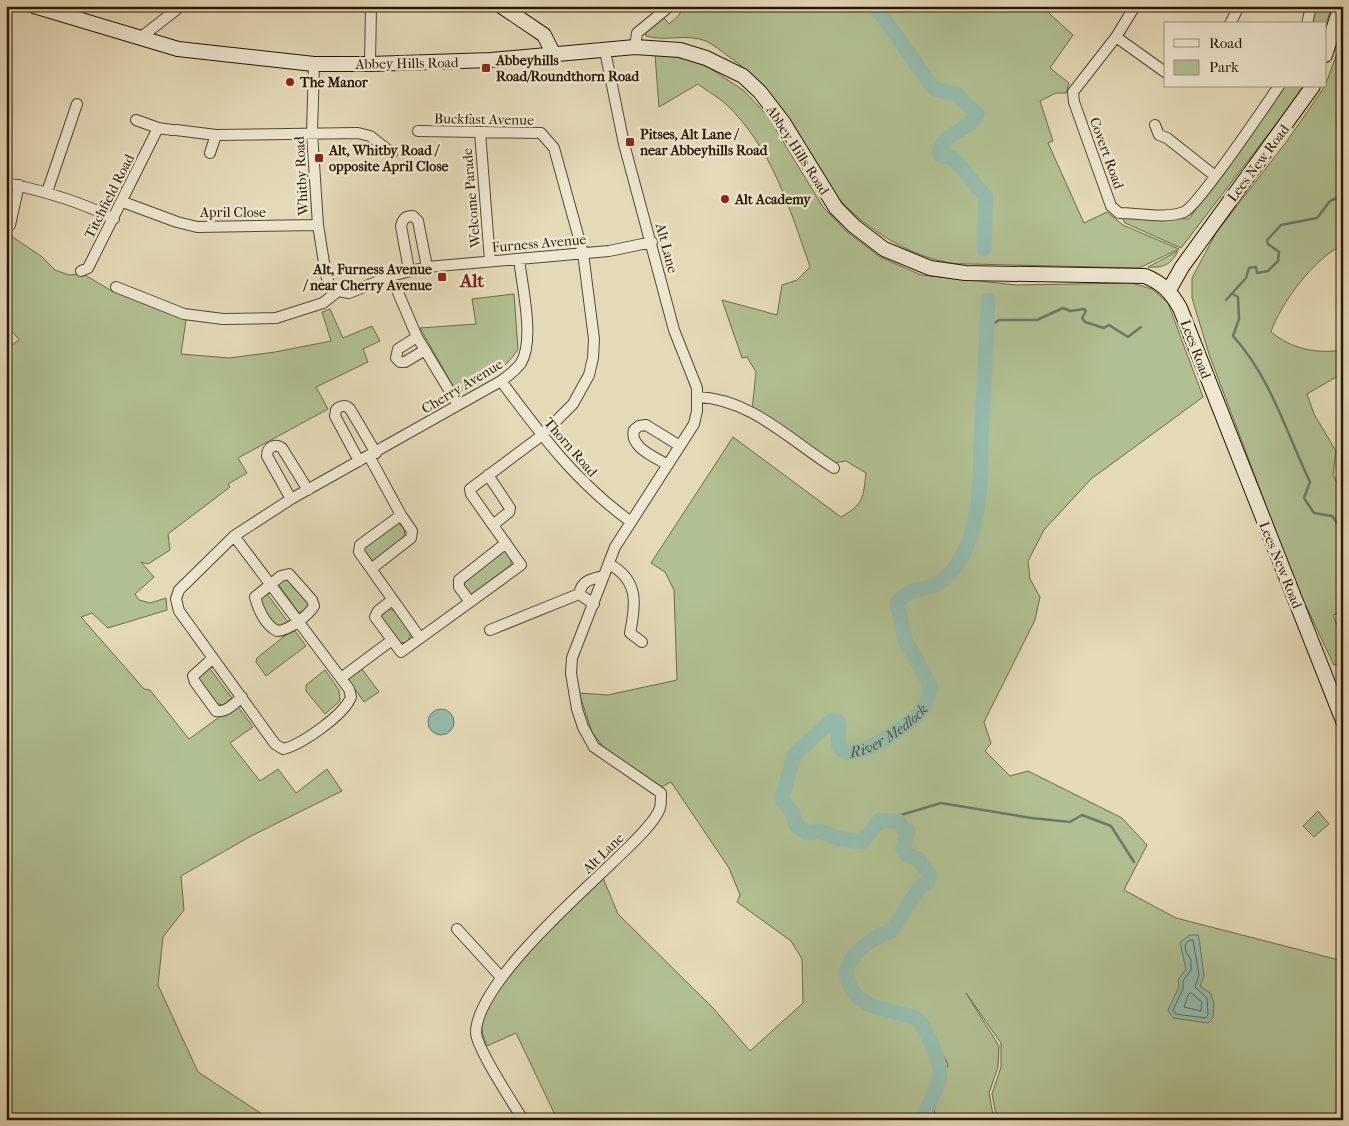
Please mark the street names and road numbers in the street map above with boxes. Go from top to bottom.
street label: Abbey Hills Road [354,54,459,73]
street label: Abbey Hills Road [762,102,833,198]
street label: Buckfast Avenue [434,110,534,129]
street label: Covert Road [1086,115,1127,192]
street label: Lees New Road [1224,121,1293,205]
street label: Whitby Road [291,136,312,217]
street label: Welcome Parade [459,147,484,249]
street label: Titchfield Road [81,151,138,241]
street label: April Close [199,204,266,221]
street label: Alt Lane [651,220,681,275]
street label: Furness Avenue [491,231,587,256]
street label: Lees Road [1177,317,1215,381]
street label: Cherry Avenue [419,355,506,417]
street label: Thorn Road [540,414,601,481]
street label: Lees New Road [1255,519,1306,612]
street label: Alt Lane [578,830,628,878]

